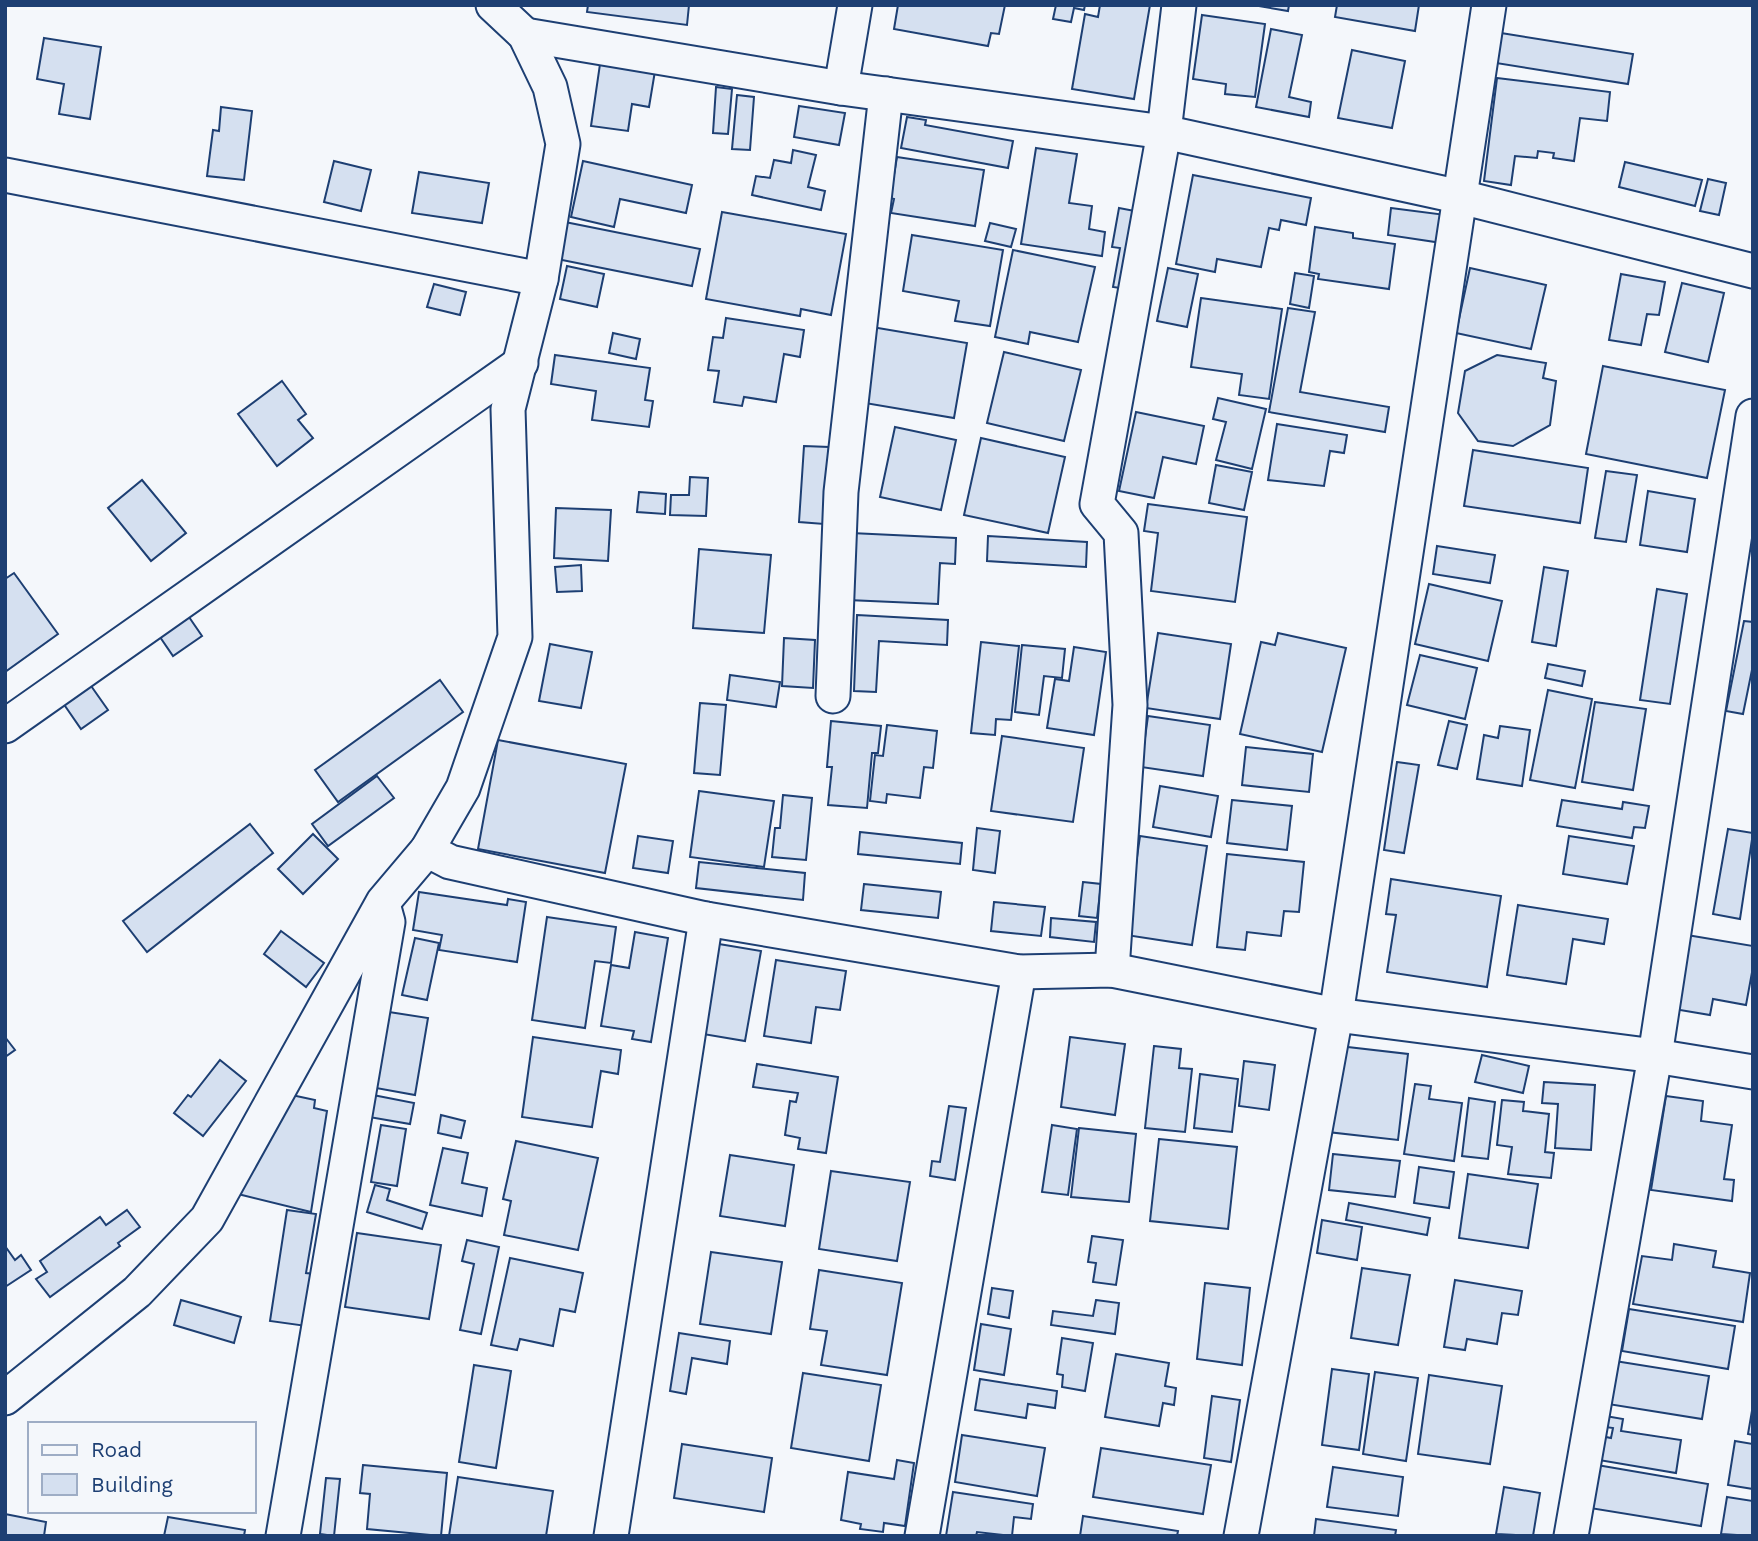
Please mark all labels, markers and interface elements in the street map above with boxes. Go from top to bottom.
legend [28,1422,256,1513]
text: Road [91,1437,142,1462]
text: Building [91,1472,173,1497]

